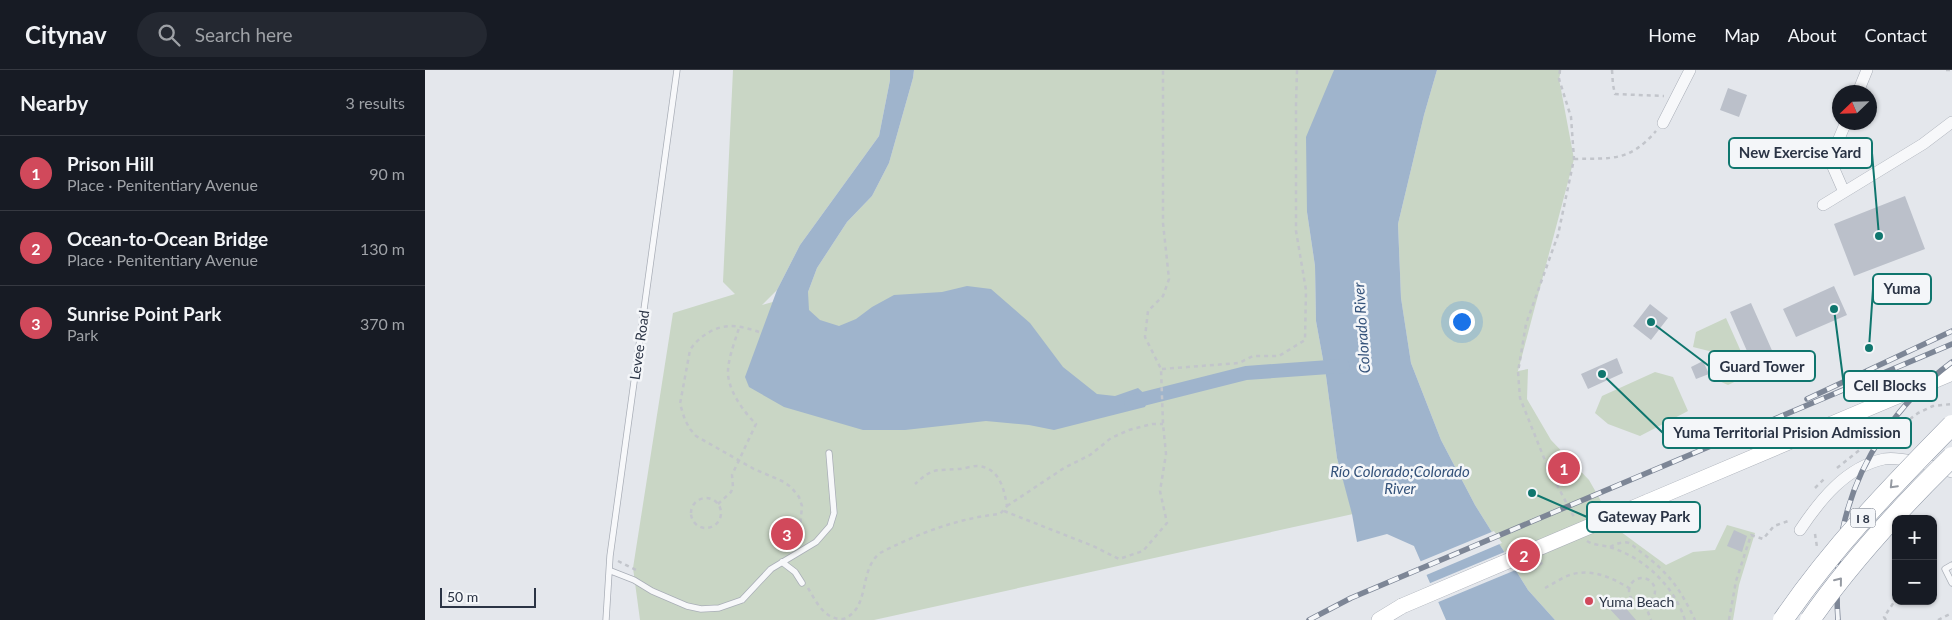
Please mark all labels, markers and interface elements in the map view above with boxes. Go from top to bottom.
search box [137,12,487,57]
text: Citynav [25,20,107,49]
icon: search [155,21,183,49]
text: Search here [195,23,293,46]
text: Home [1648,24,1696,46]
text: Map [1724,24,1760,46]
text: About [1788,24,1837,46]
text: Contact [1865,24,1927,46]
north arrow [1832,85,1877,130]
text: Nearby [20,90,88,115]
text: 3 results [345,93,405,112]
callout: New Exercise Yard [1729,138,1872,168]
text: New Exercise Yard [1739,143,1861,161]
text: Prison Hill [67,152,154,175]
text: 1 [31,164,41,183]
text: 90 m [369,164,405,183]
text: Place · Penitentiary Avenue [67,175,258,194]
text: Ocean-to-Ocean Bridge [67,227,268,250]
text: 2 [31,239,41,258]
text: 130 m [360,239,405,258]
text: Place · Penitentiary Avenue [67,250,258,269]
callout: Yuma [1873,274,1931,304]
text: Yuma [1882,279,1921,297]
water label: Colorado River [1349,281,1373,374]
text: Sunrise Point Park [67,302,221,325]
street label: Levee Road [626,309,652,381]
your location [1449,309,1475,335]
text: 3 [31,314,41,333]
text: 370 m [360,314,405,333]
text: Park [67,325,98,344]
callout: Guard Tower [1709,351,1815,381]
text: Guard Tower [1719,357,1805,375]
callout: Cell Blocks [1844,371,1937,401]
text: Cell Blocks [1854,376,1927,394]
callout: Yuma Territorial Prision Admission [1663,418,1911,448]
text: Yuma Territorial Prision Admission [1672,423,1901,441]
pin: 1 [1548,449,1580,487]
water label: Río Colorado;Colorado River [1330,462,1470,497]
one-way arrow [1890,479,1899,488]
callout: Gateway Park [1587,502,1700,532]
text: Gateway Park [1598,507,1691,525]
road number: I 8 [1851,508,1875,528]
pin: 3 [771,515,803,553]
map controls [1892,515,1937,605]
button: + [1892,515,1937,560]
pin: 2 [1508,536,1540,574]
button: − [1892,560,1937,605]
one-way arrow [1834,578,1842,587]
scale bar [440,585,536,608]
text: 50 m [447,588,478,605]
place label: Yuma Beach [1599,593,1674,610]
marker: Yuma Beach [1583,595,1595,607]

